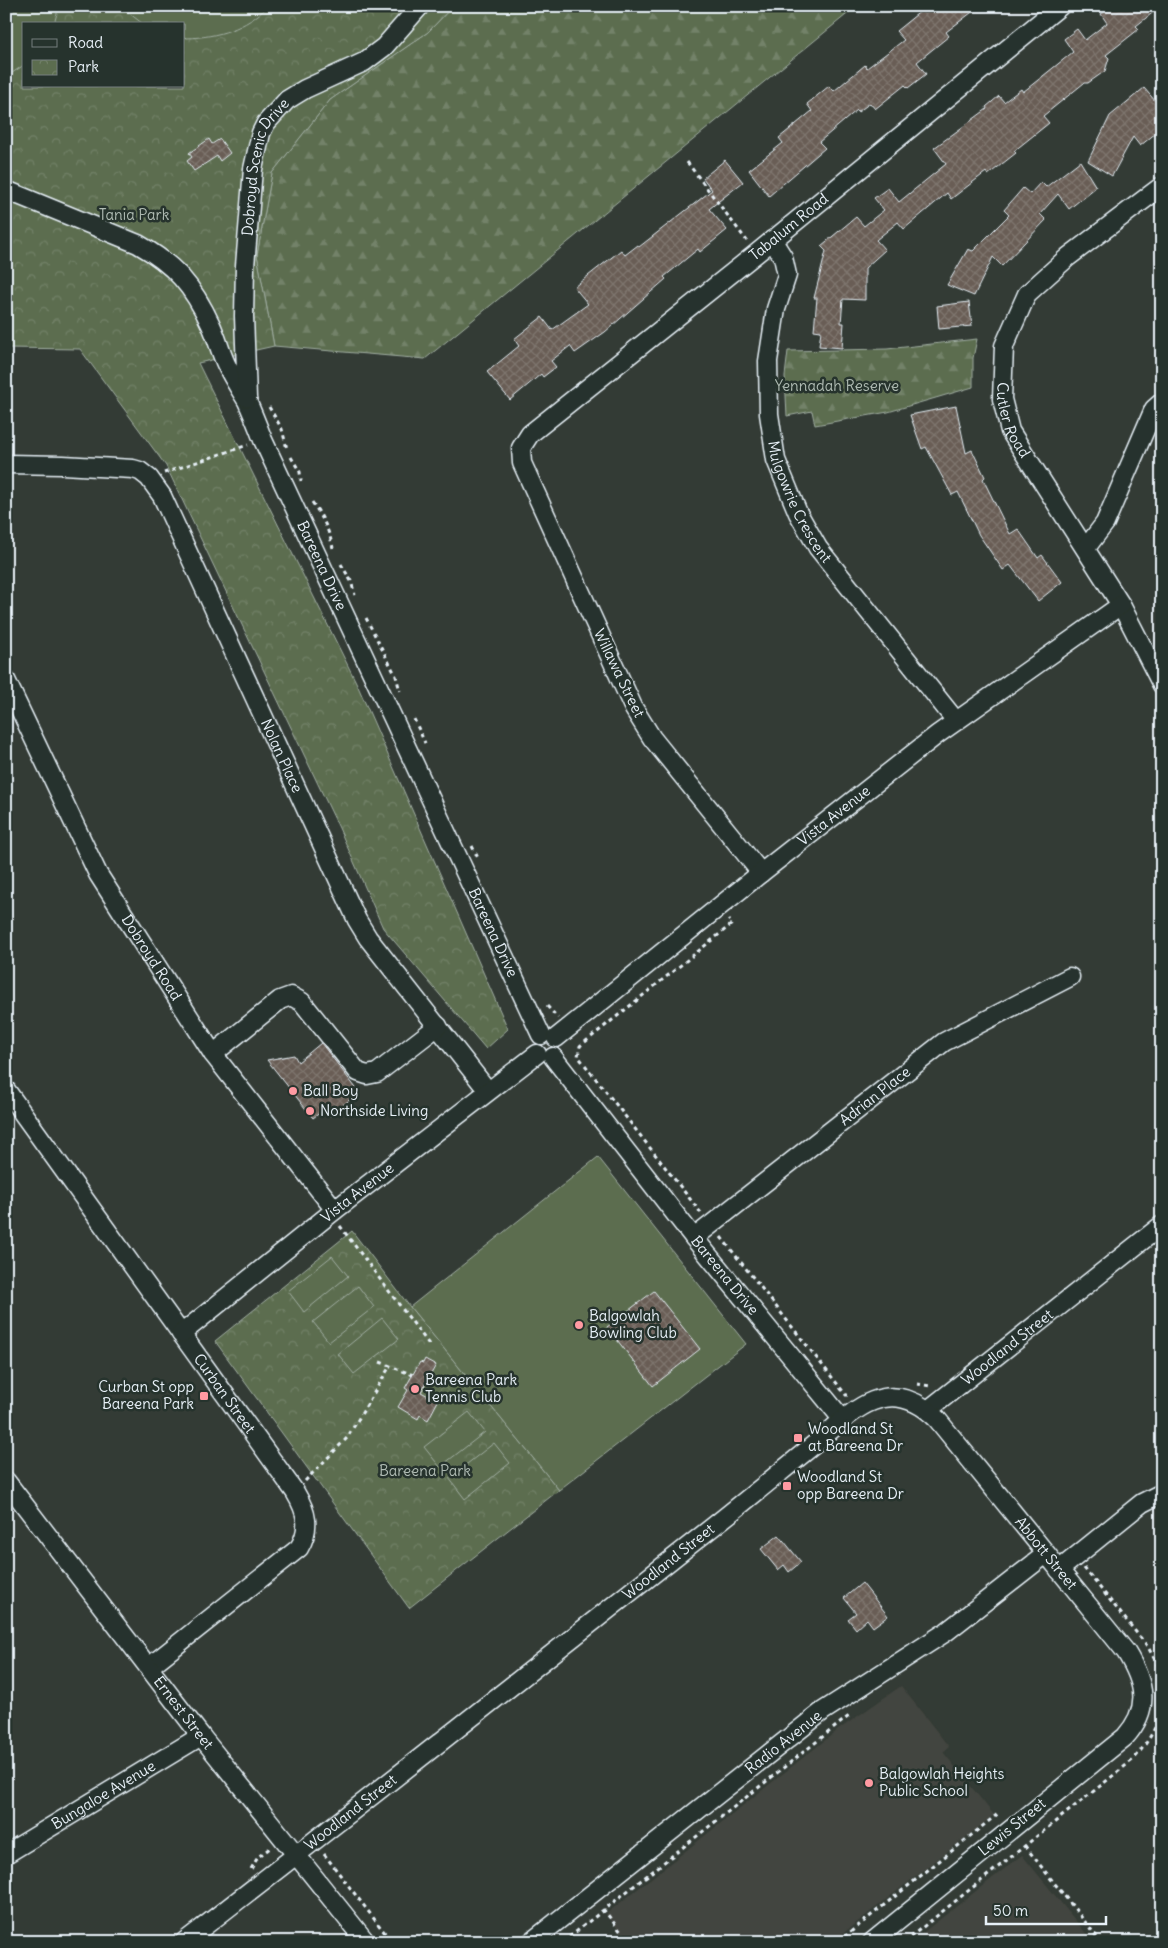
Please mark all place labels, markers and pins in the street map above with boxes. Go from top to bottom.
place label: Ball Boy [303,1081,358,1100]
marker: Ball Boy [287,1085,299,1097]
place label: Northside Living [320,1101,428,1120]
marker: Northside Living [304,1105,316,1117]
place label: Balgowlah Bowling Club [589,1306,677,1342]
marker: Balgowlah Bowling Club [573,1319,585,1331]
place label: Bareena Park Tennis Club [425,1370,517,1406]
place label: Curban St opp Bareena Park [98,1377,194,1413]
marker: Bareena Park Tennis Club [409,1383,421,1395]
marker: Curban St opp Bareena Park [198,1390,210,1402]
place label: Woodland St at Bareena Dr [808,1419,903,1455]
marker: Woodland St at Bareena Dr [792,1432,804,1444]
place label: Woodland St opp Bareena Dr [797,1467,904,1503]
marker: Woodland St opp Bareena Dr [781,1480,793,1492]
place label: Balgowlah Heights Public School [879,1764,1005,1800]
marker: Balgowlah Heights Public School [863,1777,875,1789]

